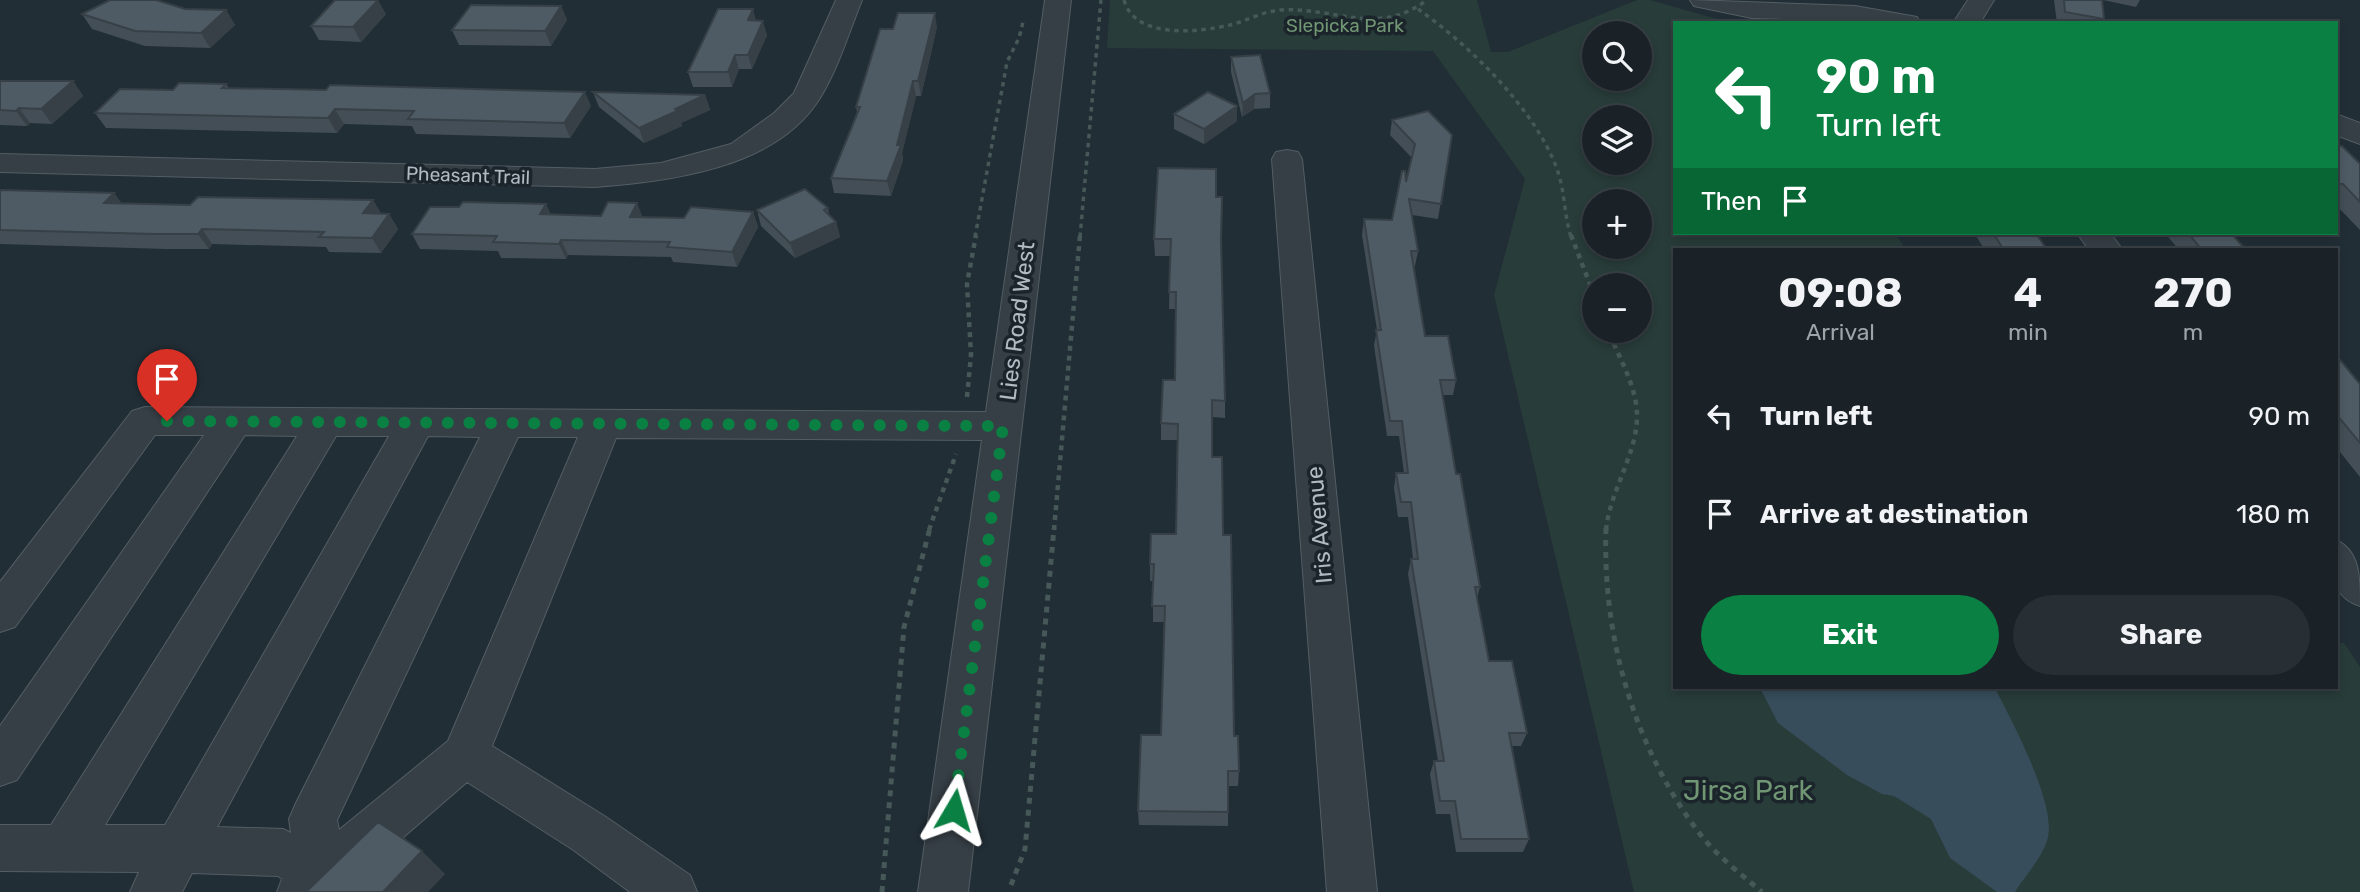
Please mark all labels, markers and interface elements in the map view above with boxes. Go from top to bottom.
park label: Slepicka Park [1286,14,1404,37]
map controls [1582,21,1652,343]
button: search [1582,21,1652,91]
text: 90 m [1816,47,1936,105]
icon: left [1701,49,1792,140]
button: layers [1582,105,1652,175]
text: Turn left [1816,106,1941,144]
street label: Pheasant Trail [405,162,530,189]
icon: arrive [1776,182,1814,220]
text: Then [1701,186,1762,217]
button: + [1582,189,1652,259]
street label: Lies Road West [993,240,1041,402]
text: 09:08 [1778,268,1903,318]
text: 4 [2014,268,2042,318]
text: 270 [2153,268,2233,318]
button: − [1582,273,1652,343]
text: Arrival [1806,318,1875,346]
text: min [2008,318,2048,346]
text: m [2183,318,2203,346]
pin [137,349,197,421]
icon: arrive [148,360,186,398]
icon: left [1701,397,1739,435]
text: Turn left [1760,401,1872,432]
text: 90 m [2249,401,2310,432]
street label: Iris Avenue [1300,465,1338,585]
icon: arrive [1701,495,1739,533]
text: Arrive at destination [1760,499,2028,530]
text: 180 m [2236,499,2310,530]
button: Exit [1701,595,1999,675]
button: Share [2013,595,2310,675]
position arrow [917,773,991,847]
park label: Jirsa Park [1683,774,1814,807]

